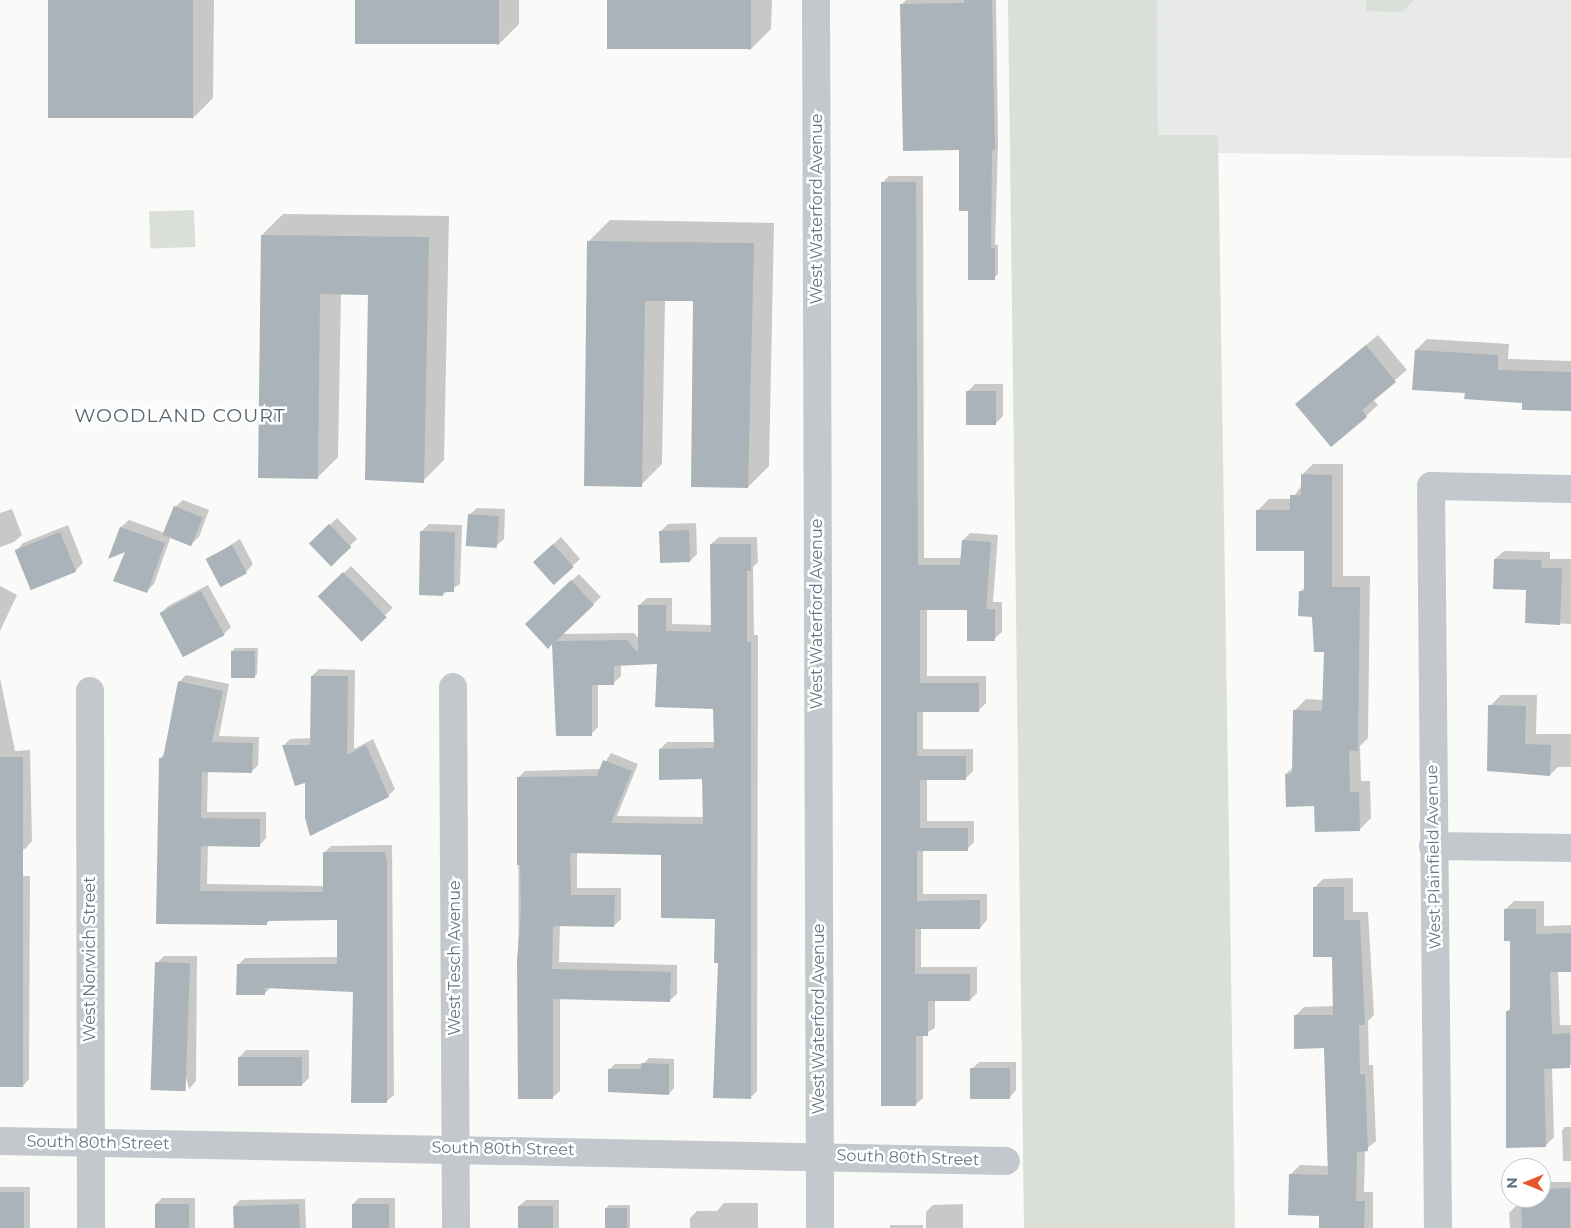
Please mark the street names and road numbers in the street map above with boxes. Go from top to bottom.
street label: West Waterford Avenue [807,114,827,304]
street label: West Waterford Avenue [807,519,827,709]
street label: West Plainfield Avenue [1423,765,1445,949]
street label: West Norwich Street [80,876,100,1042]
street label: West Tesch Avenue [445,880,465,1036]
street label: West Waterford Avenue [809,924,829,1114]
street label: South 80th Street [26,1132,170,1154]
street label: South 80th Street [431,1138,575,1160]
street label: South 80th Street [836,1146,980,1170]

